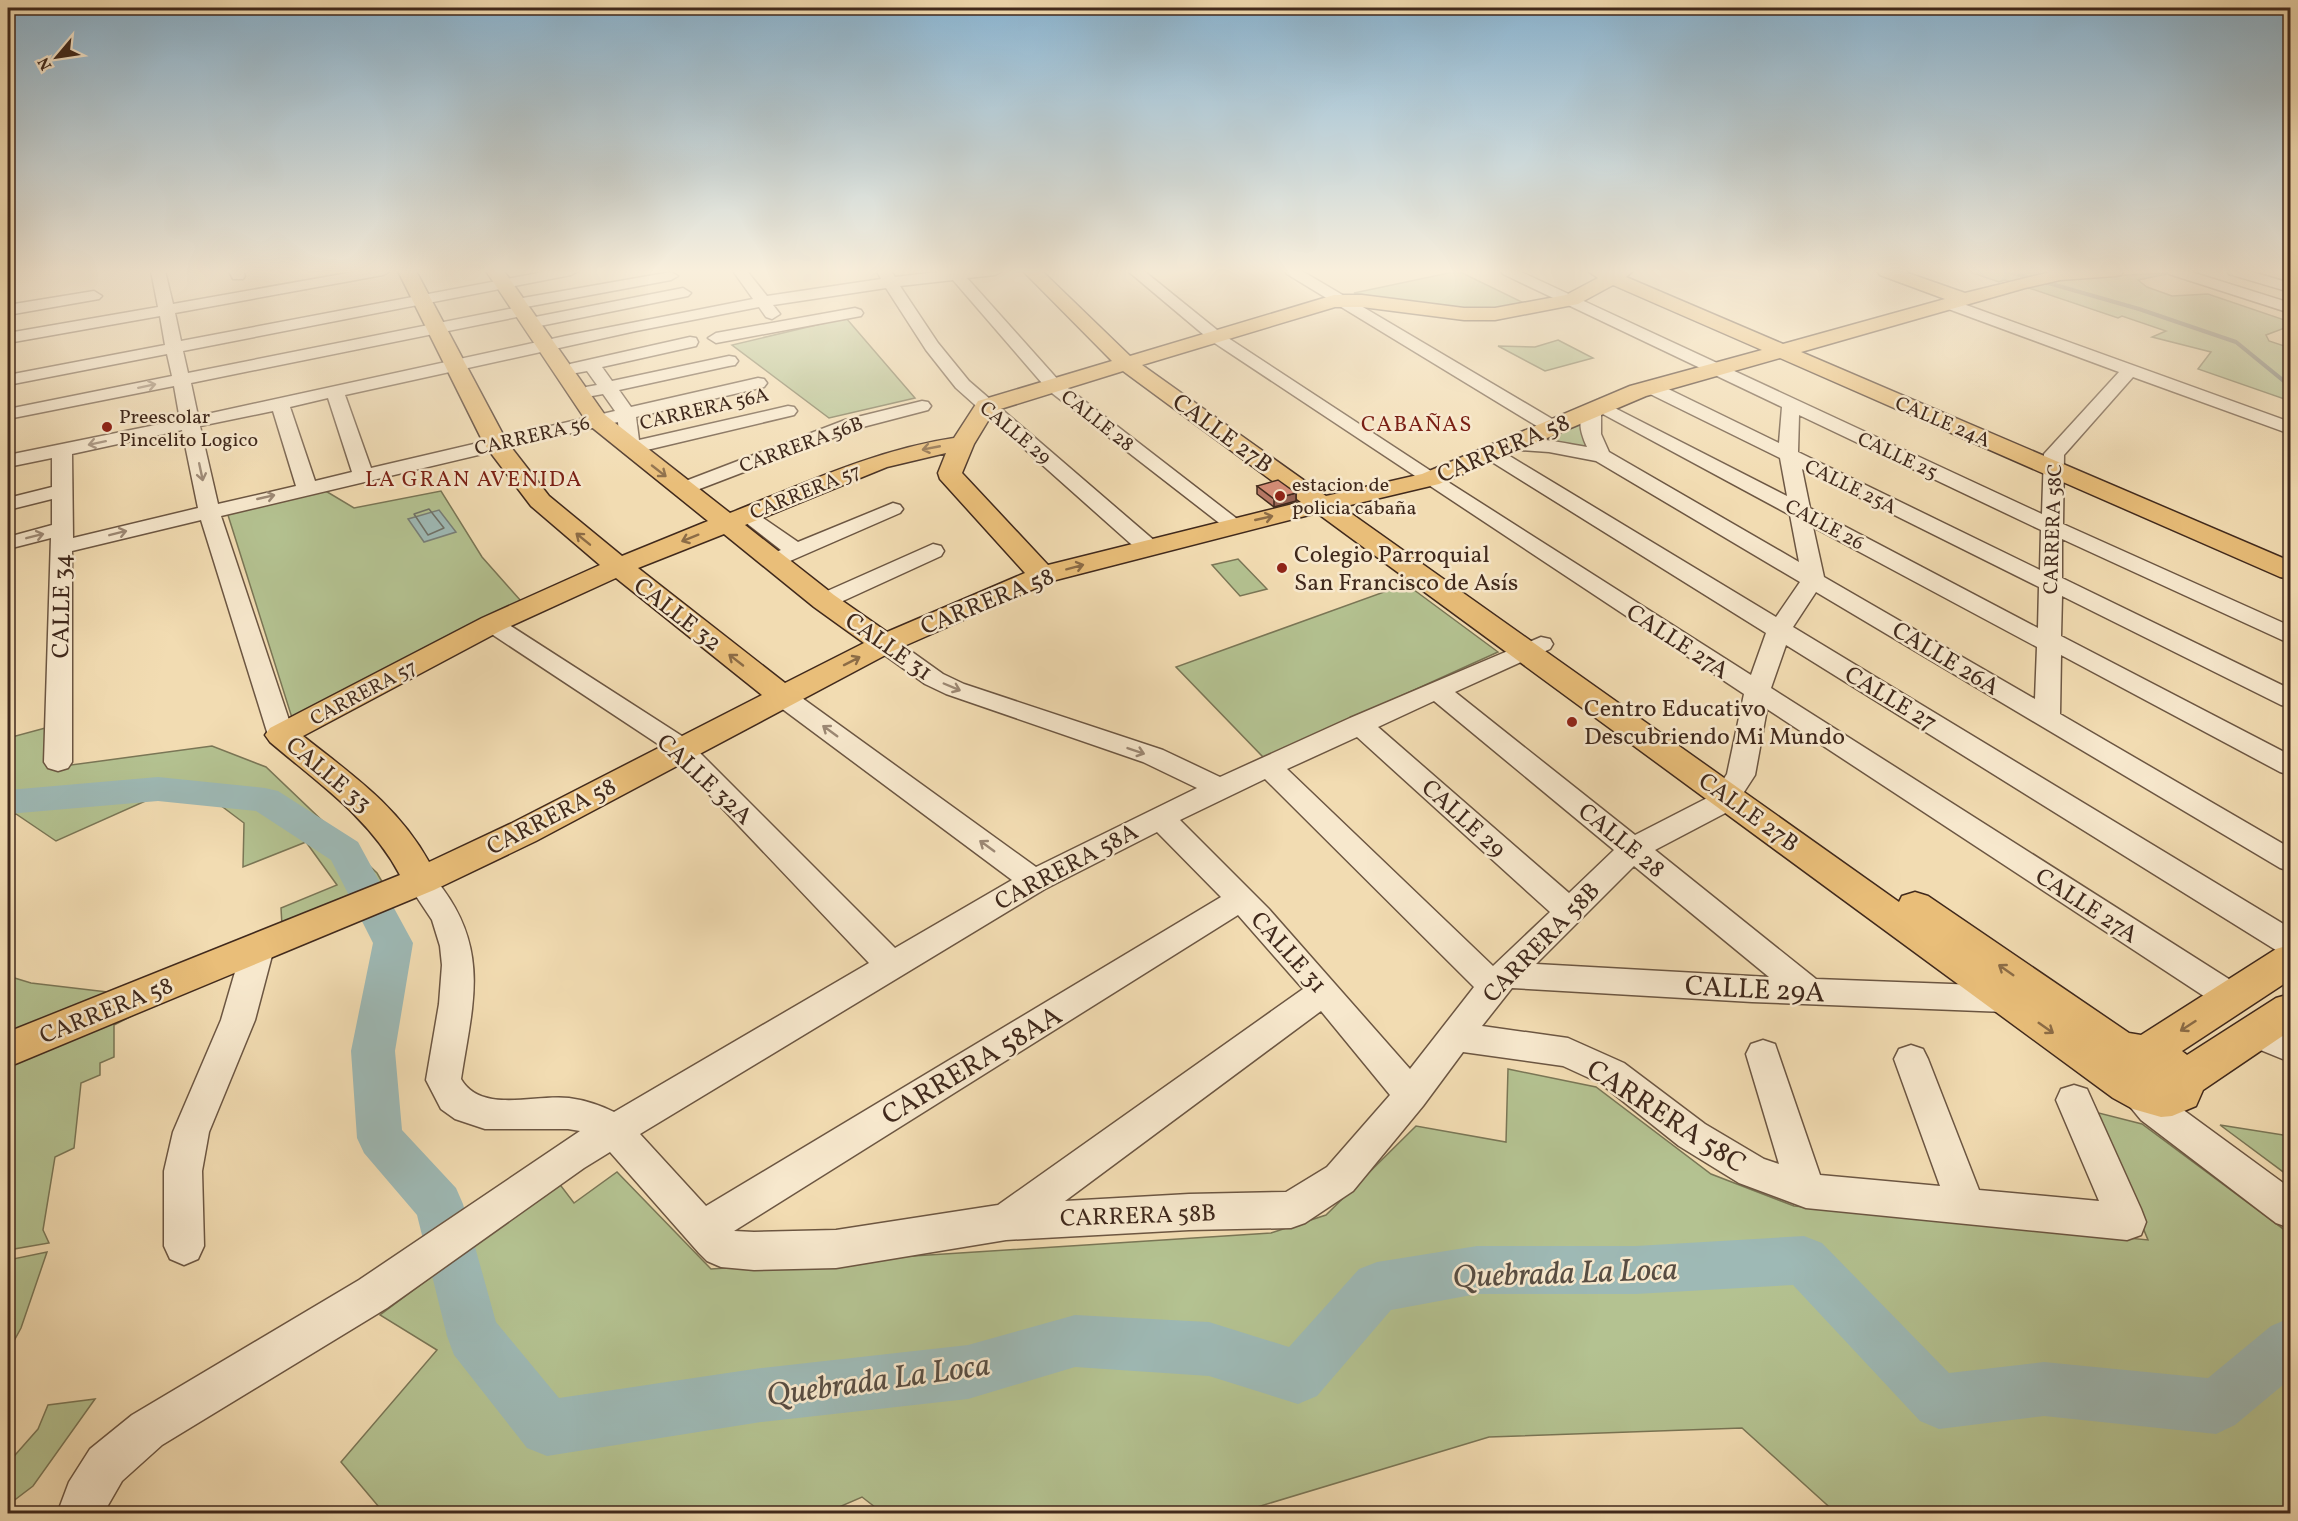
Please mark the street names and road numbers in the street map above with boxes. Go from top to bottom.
street label: CARRERA 56A [637,381,772,438]
street label: CALLE 28 [1054,384,1139,459]
street label: CALLE 27B [1164,386,1279,483]
street label: CALLE 24A [1890,390,1994,456]
street label: CALLE 29 [973,395,1057,472]
street label: CARRERA 58 [1432,407,1575,493]
street label: CARRERA 56 [472,410,593,464]
street label: CARRERA 56B [736,410,868,481]
street label: CALLE 25 [1852,426,1942,488]
street label: CALLE 25A [1799,453,1901,522]
street label: CARRERA 57 [746,458,865,528]
street label: CARRERA 58C [2038,463,2070,595]
street label: CALLE 26 [1780,493,1869,558]
street label: CALLE 34 [45,553,81,659]
street label: CARRERA 58 [916,561,1060,645]
street label: CALLE 32 [626,570,728,661]
street label: CALLE 27A [1619,597,1735,689]
street label: CALLE 31 [837,605,938,690]
street label: CALLE 26A [1885,614,2005,705]
street label: CARRERA 57 [306,654,422,734]
street label: CALLE 27 [1837,659,1942,741]
street label: CALLE 32A [648,727,759,834]
street label: CALLE 33 [277,730,378,822]
street label: CALLE 27B [1690,765,1805,862]
street label: CARRERA 58 [481,771,623,865]
street label: CALLE 29 [1413,772,1512,867]
street label: CALLE 28 [1570,796,1672,887]
street label: CARRERA 58A [989,816,1145,920]
street label: CALLE 27A [2028,861,2144,953]
street label: CARRERA 58B [1476,875,1609,1011]
street label: CALLE 31 [1241,905,1334,1002]
street label: CALLE 29A [1684,967,1826,1014]
street label: CARRERA 58 [35,970,179,1054]
street label: CARRERA 58AA [875,997,1070,1135]
street label: CARRERA 58C [1578,1051,1753,1183]
street label: CARRERA 58B [1059,1197,1217,1237]

